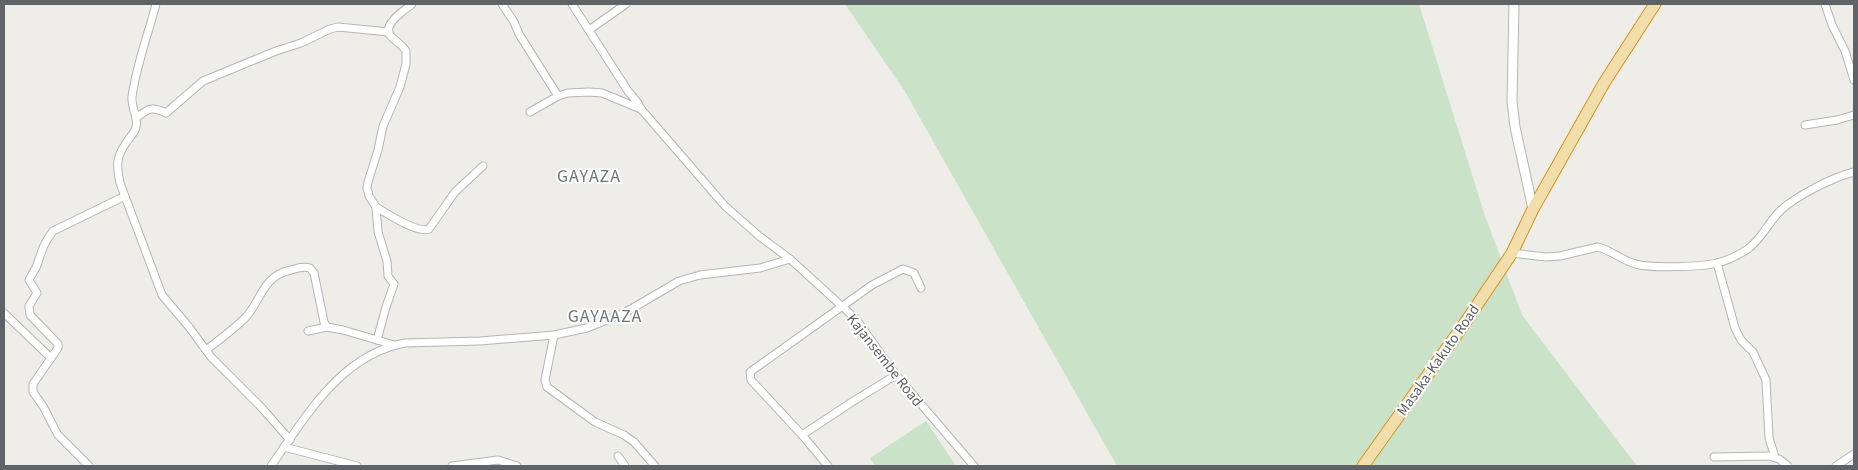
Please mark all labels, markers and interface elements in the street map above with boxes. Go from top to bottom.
district label: GAYAZA [557,164,621,189]
street label: Masaka-Kakuto Road [1392,300,1485,420]
district label: GAYAAZA [568,304,642,329]
street label: Kajansembe Road [842,309,928,411]

